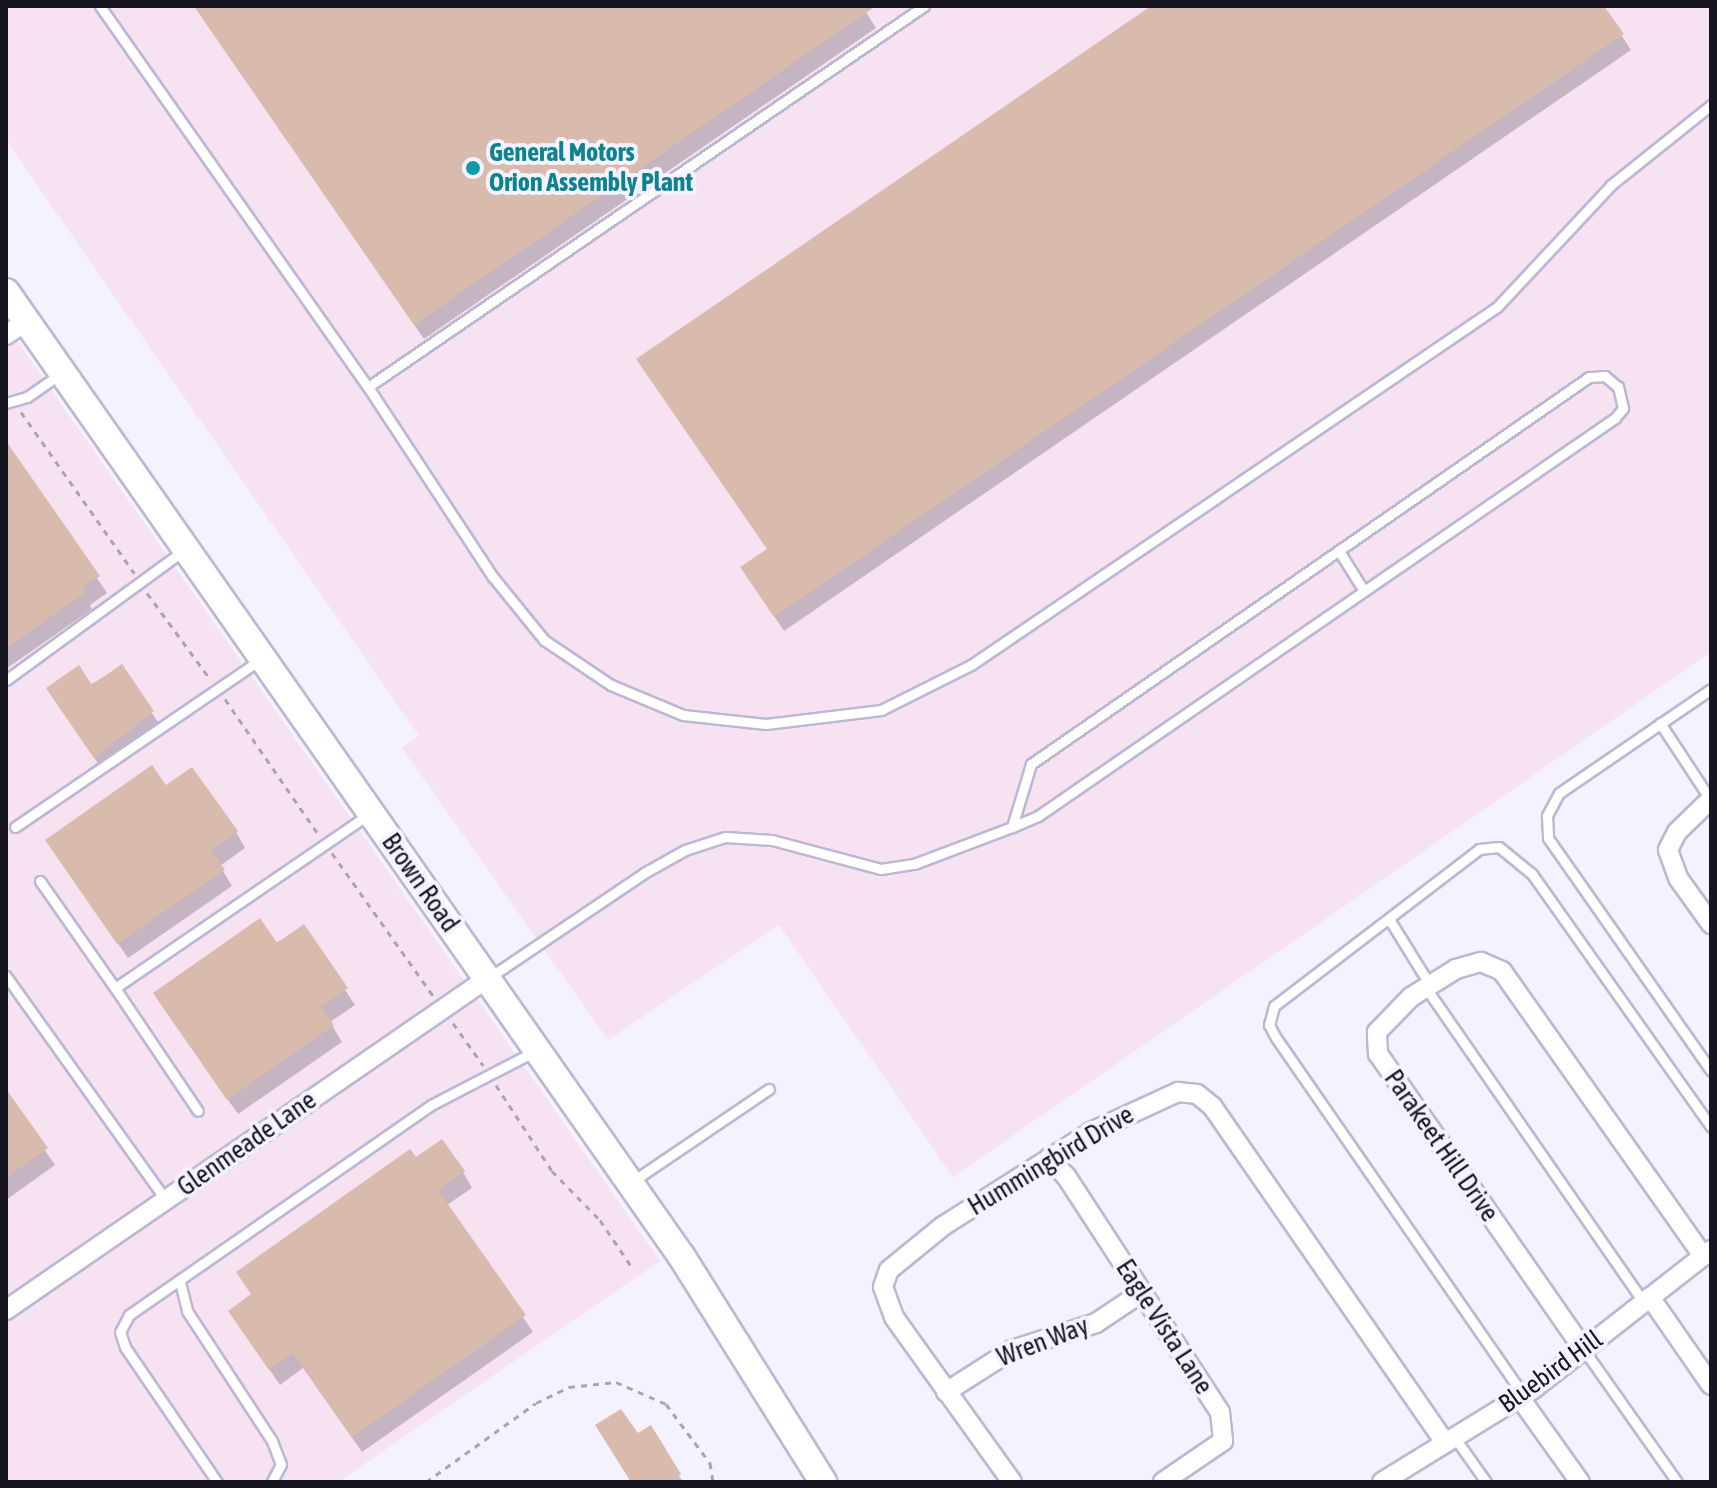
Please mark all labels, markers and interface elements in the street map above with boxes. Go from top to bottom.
place label: General Motors Orion Assembly Plant [489,137,693,198]
marker: General Motors Orion Assembly Plant [464,159,482,177]
street label: Brown Road [375,828,465,938]
street label: Parakeet Hill Drive [1377,1064,1505,1228]
street label: Glenmeade Lane [172,1085,322,1203]
street label: Hummingbird Drive [963,1099,1139,1223]
street label: Eagle Vista Lane [1109,1254,1219,1400]
street label: Wren Way [993,1310,1093,1374]
street label: Bluebird Hill [1493,1324,1609,1420]

